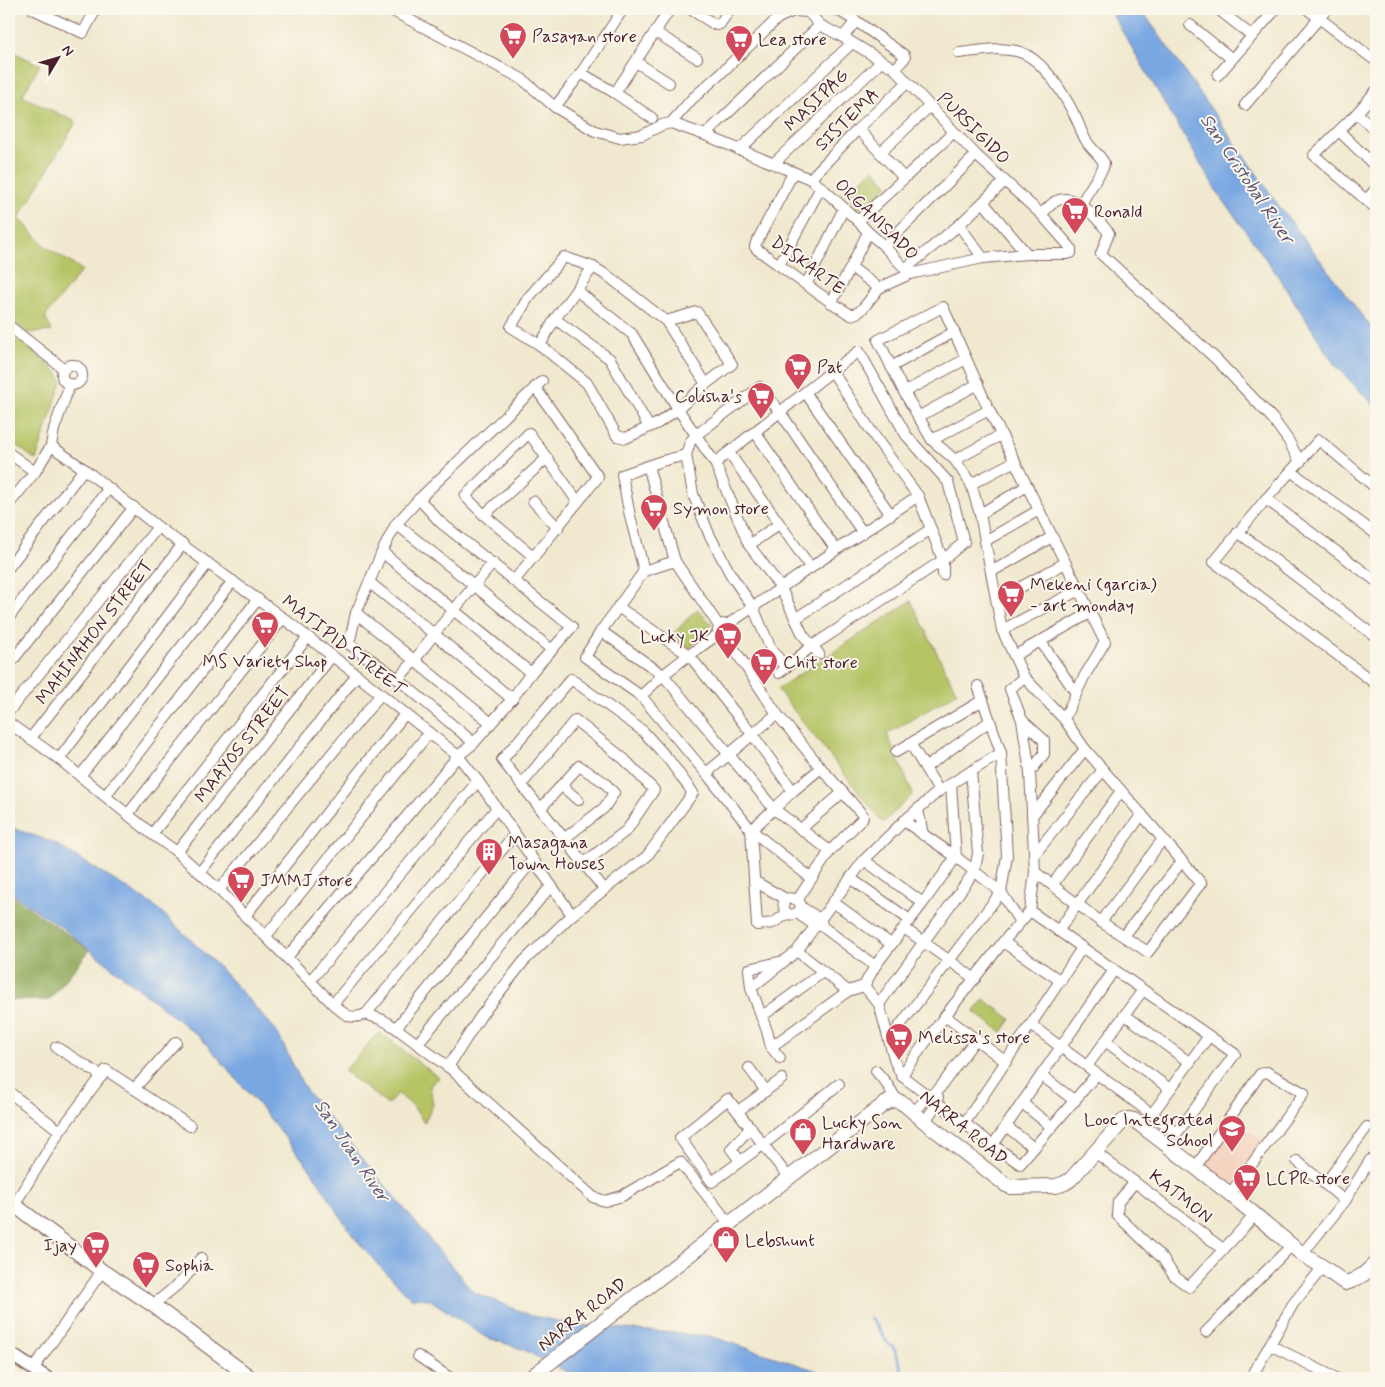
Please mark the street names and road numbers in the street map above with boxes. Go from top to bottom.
street label: MASIPAG [779,64,854,137]
street label: SISTEMA [810,83,885,156]
street label: PURSIGIDO [932,87,1015,170]
street label: ORGANISADO [829,173,924,266]
street label: DISKARTE [766,231,849,301]
street label: MAHINAHON STREET [31,555,159,710]
street label: MATIPID STREET [276,590,411,702]
street label: MAAYOS STREET [190,681,296,808]
street label: NARRA ROAD [914,1085,1012,1171]
street label: KATMON [1144,1164,1217,1229]
street label: NARRA ROAD [533,1272,632,1357]

